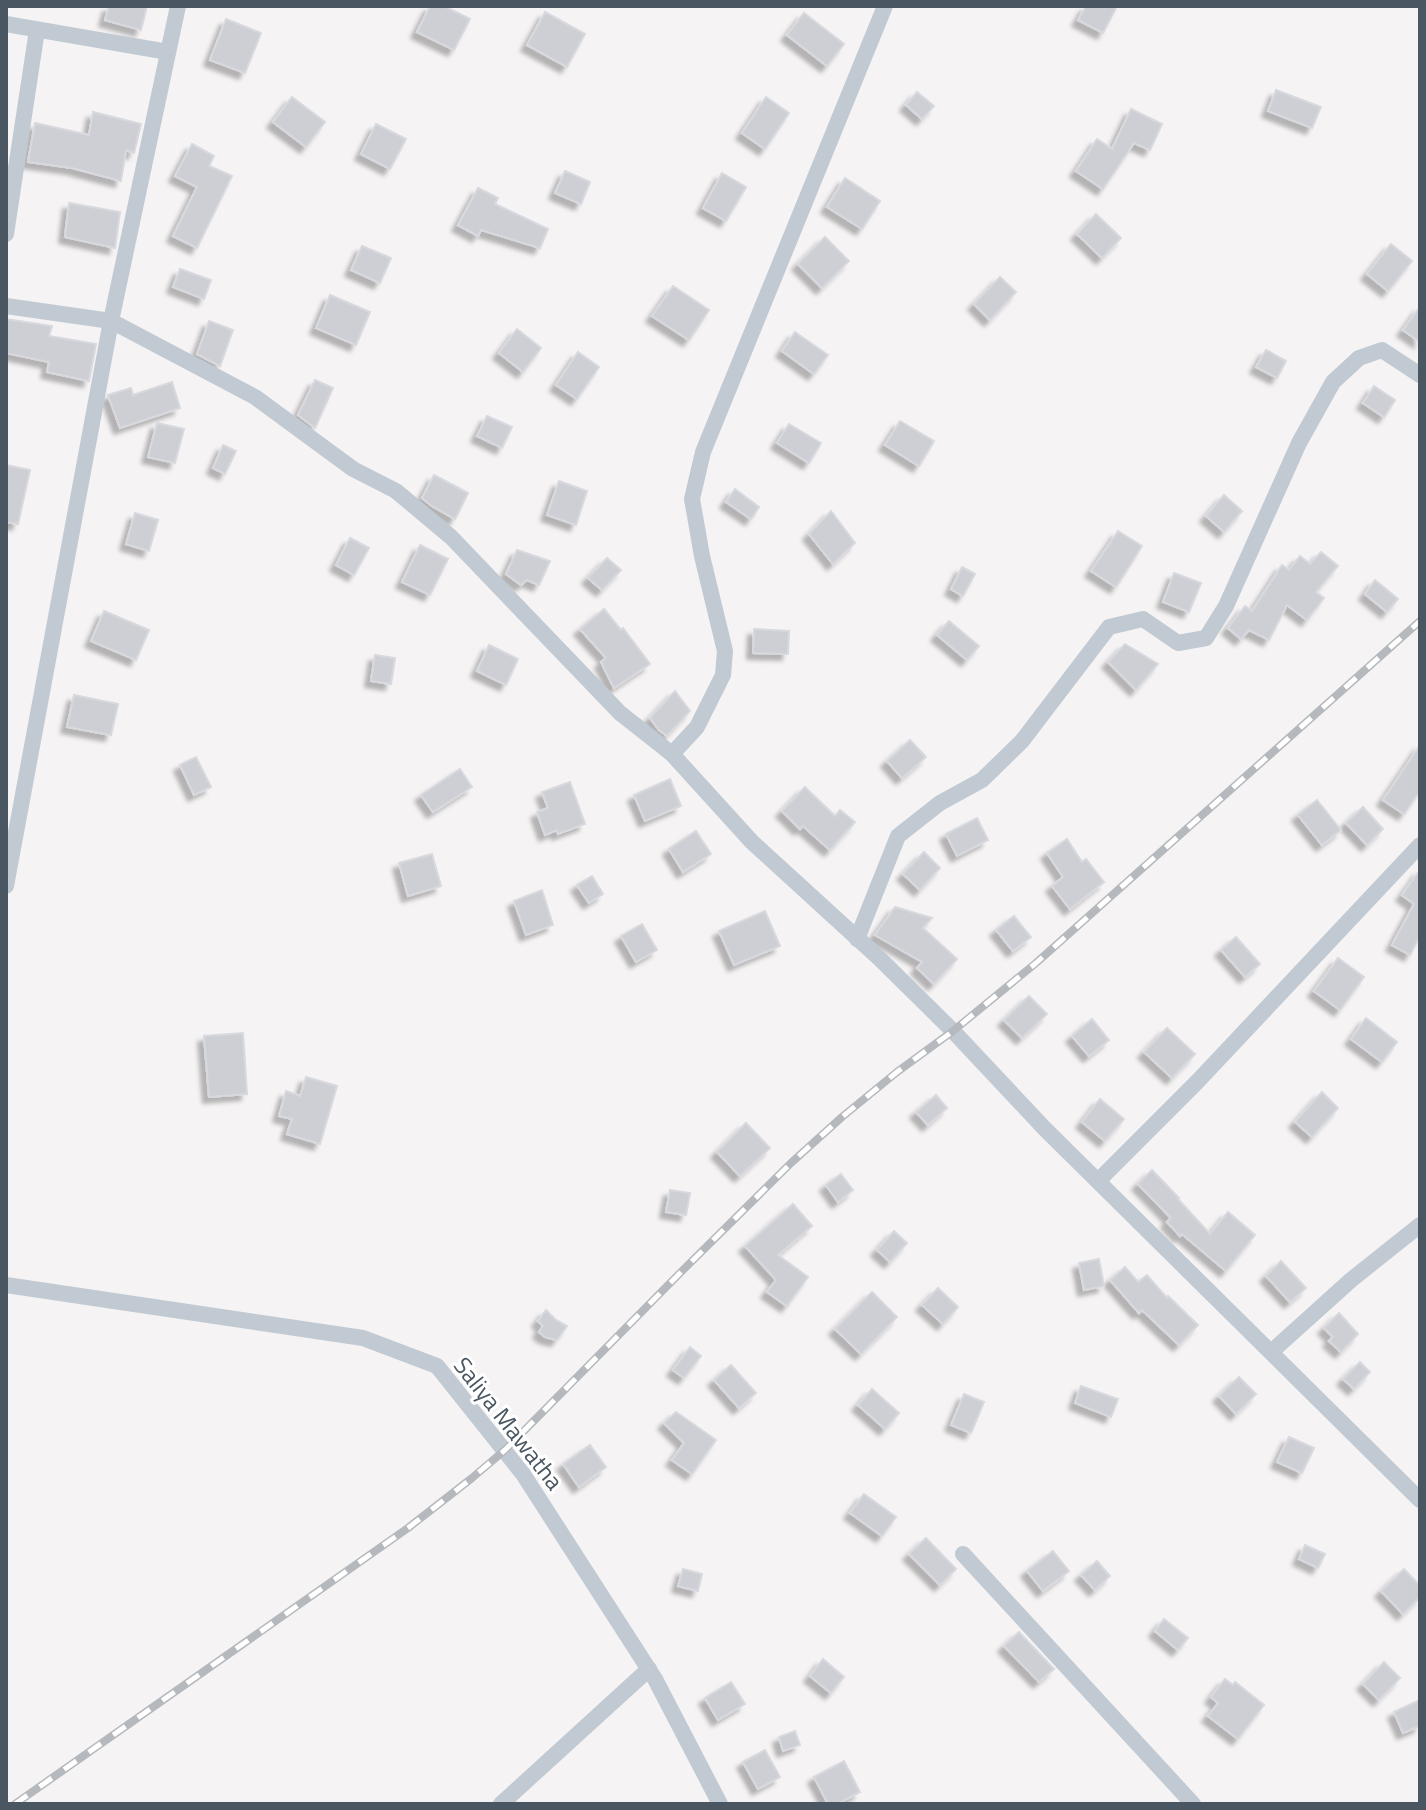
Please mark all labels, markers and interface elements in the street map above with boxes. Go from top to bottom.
street label: Saliya Mawatha [445,1349,573,1497]

